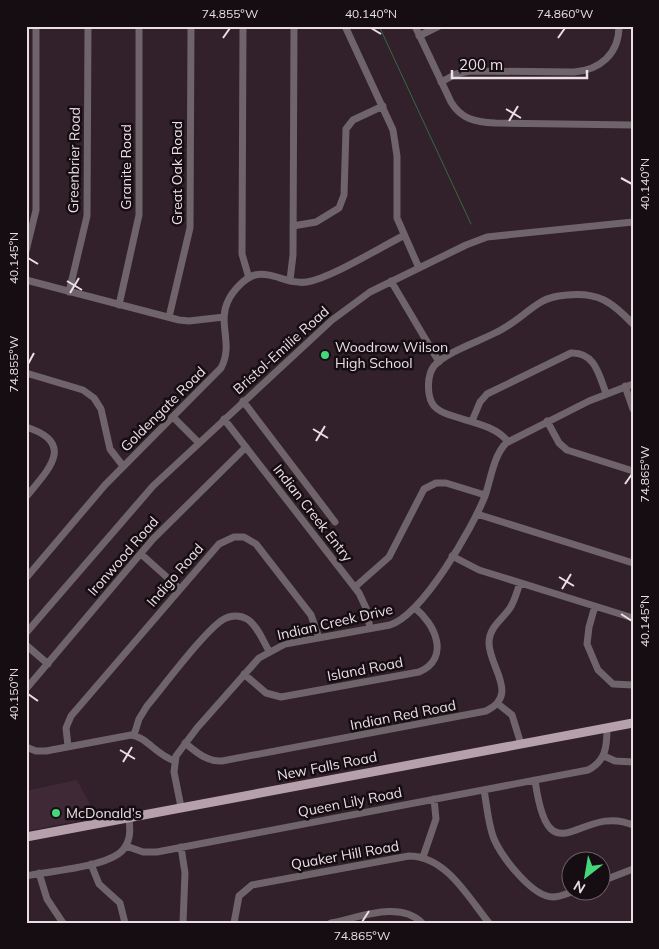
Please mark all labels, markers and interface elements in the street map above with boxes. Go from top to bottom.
text: 74.855°W [202,6,258,21]
text: 40.140°N [345,6,397,21]
text: 74.860°W [537,6,593,21]
scale bar [452,48,586,80]
text: 200 m [459,55,503,74]
street label: Greenbrier Road [64,107,84,213]
street label: Great Oak Road [168,121,186,225]
street label: Granite Road [117,124,135,210]
text: 40.140°N [637,158,652,210]
text: 40.145°N [6,232,21,284]
street label: Bristol-Emilie Road [229,302,333,398]
text: 74.855°W [6,336,21,392]
place label: Woodrow Wilson High School [335,338,448,372]
marker: Woodrow Wilson High School [319,349,331,361]
street label: Goldengate Road [117,363,209,455]
text: 74.865°W [637,446,652,502]
street label: Indian Creek Entry [269,461,357,566]
street label: Ironwood Road [84,513,162,599]
street label: Indigo Road [143,540,207,610]
text: 40.145°N [637,595,652,647]
street label: Indian Creek Drive [275,600,395,644]
street label: Island Road [326,653,404,685]
text: 40.150°N [6,668,21,720]
street label: Indian Red Road [349,696,457,734]
street label: New Falls Road [276,747,378,785]
street label: Queen Lily Road [296,783,404,821]
place label: McDonald's [66,804,142,822]
marker: McDonald's [50,807,62,819]
street label: Quaker Hill Road [290,837,400,873]
north arrow [562,852,612,902]
text: N [570,877,588,898]
text: 74.865°W [334,928,390,943]

